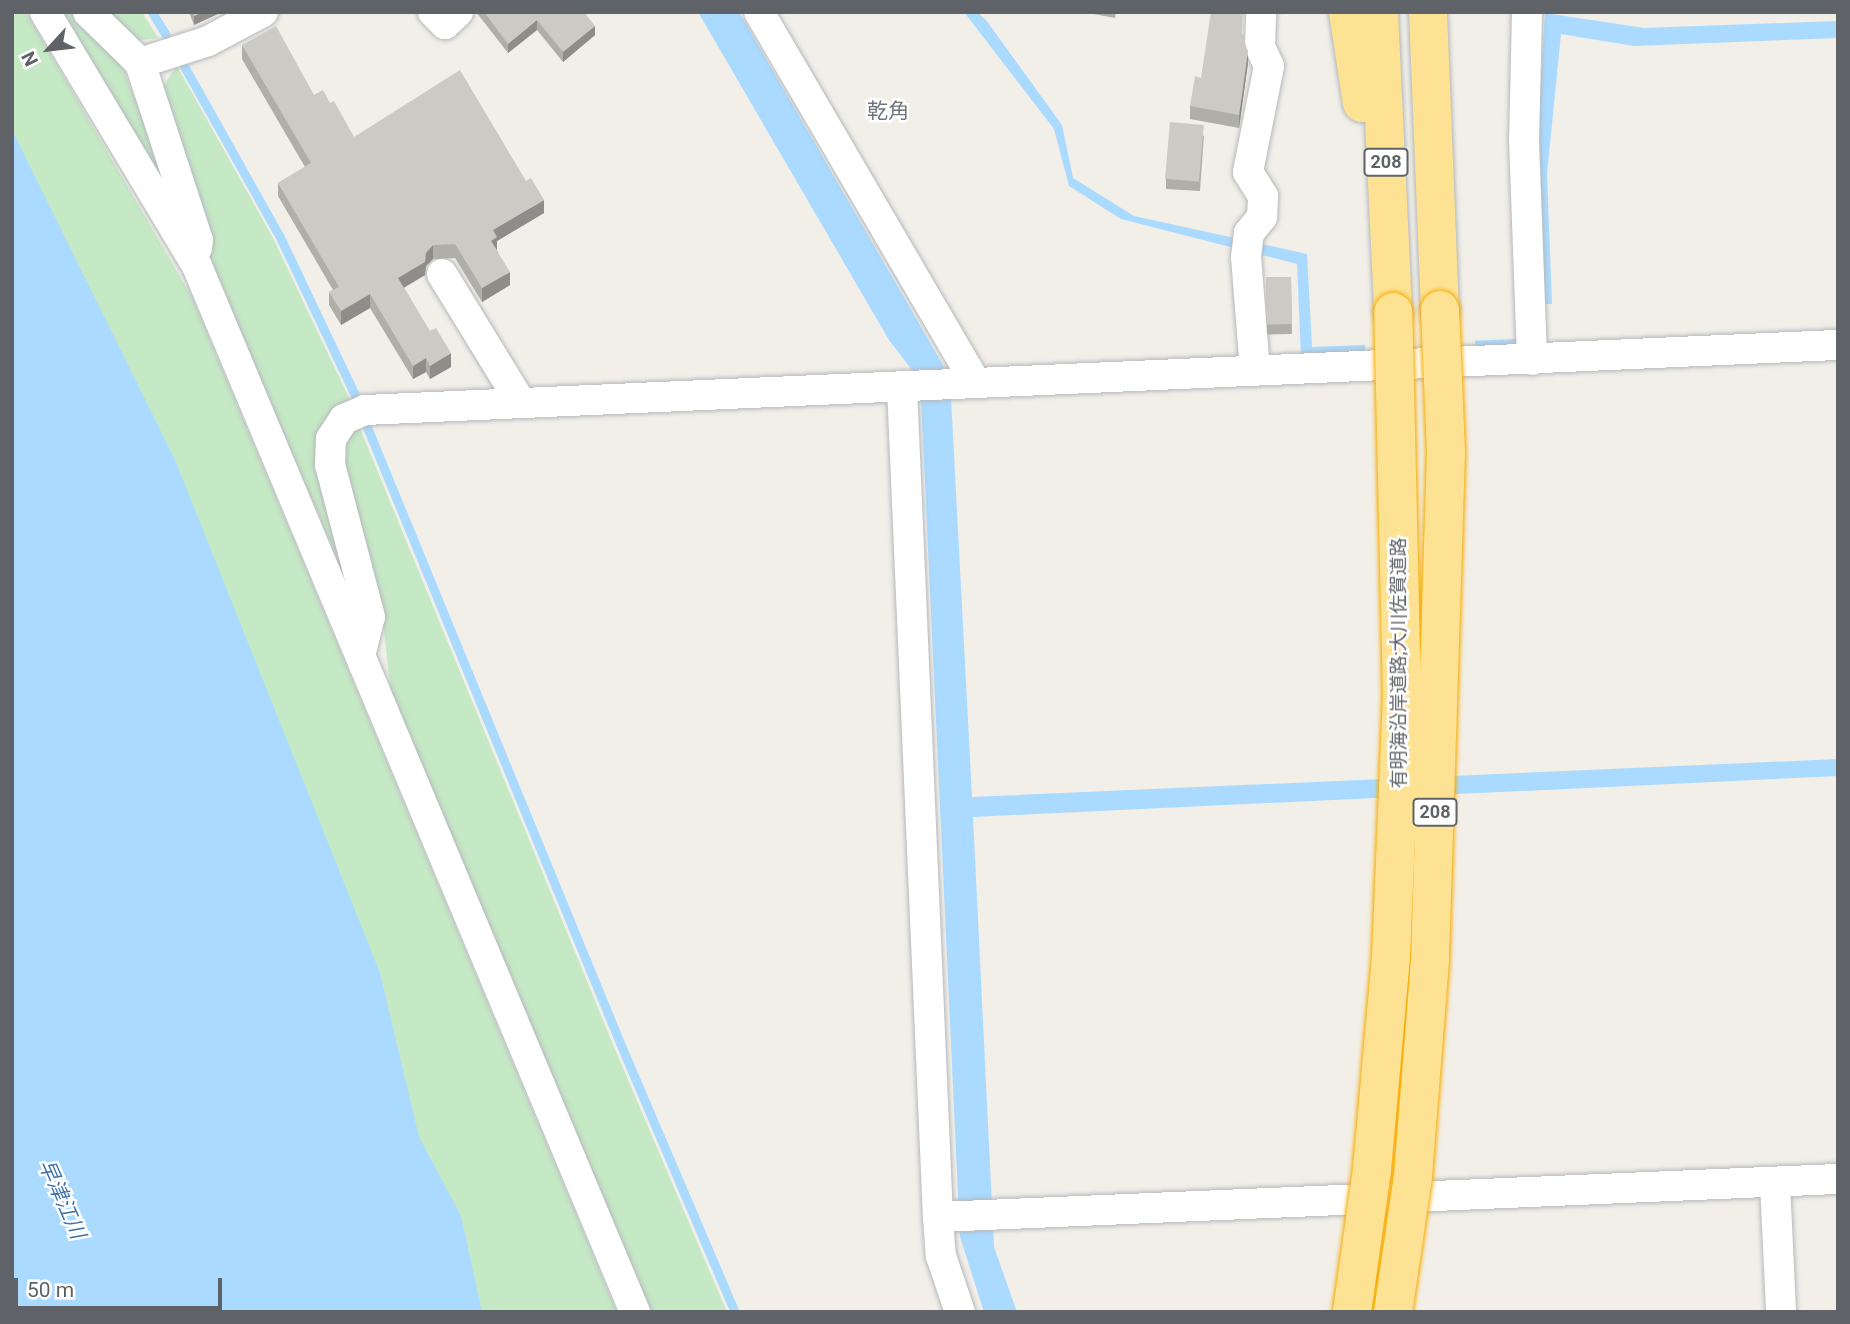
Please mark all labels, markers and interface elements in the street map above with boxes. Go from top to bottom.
north arrow [14,14,84,84]
text: N [17,48,43,70]
district label: 乾角 [867,98,909,124]
road number: 208 [1363,148,1409,176]
street label: 有明海沿岸道路;大川佐賀道路 [1388,537,1410,789]
road number: 208 [1412,798,1458,826]
water label: 早津江川 [33,1156,91,1242]
scale bar [18,1264,226,1308]
text: 50 m [27,1278,74,1302]

